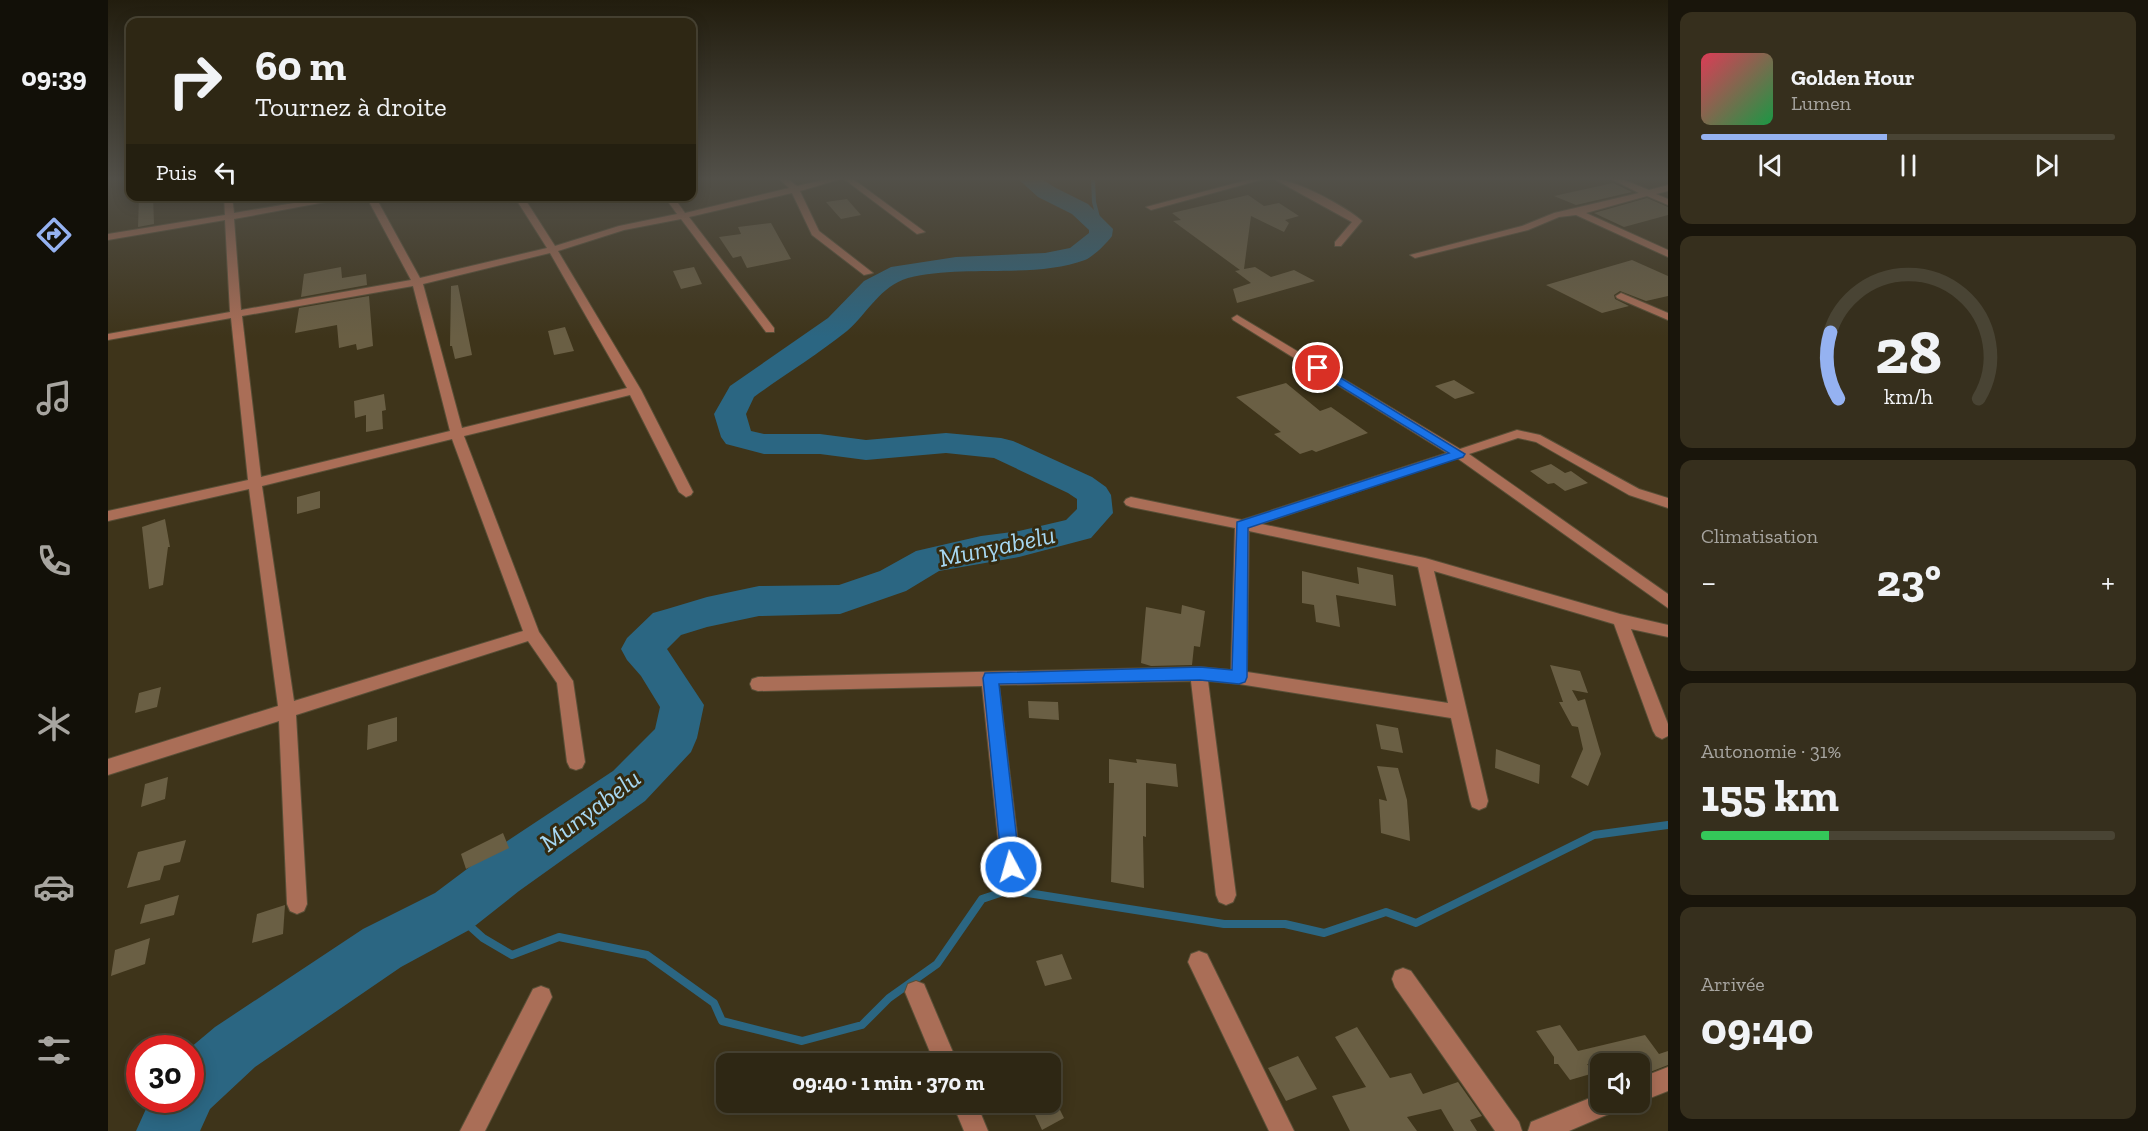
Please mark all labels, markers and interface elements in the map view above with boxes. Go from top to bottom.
text: 60 m [255,40,346,91]
icon: right [156,42,234,120]
text: 09:39 [21,61,87,93]
text: Golden Hour [1791,64,1915,91]
text: Tournez à droite [255,91,447,123]
text: Lumen [1791,91,1851,115]
icon: previous [1754,149,1787,182]
icon: pause [1892,149,1925,182]
icon: next [2030,149,2063,182]
icon: left [209,156,242,189]
text: Puis [156,159,197,186]
icon: directions [33,214,75,256]
text: 28 [1874,314,1942,389]
pin [1292,342,1343,393]
icon: arrive [1301,351,1334,384]
icon: music [33,377,75,419]
text: km/h [1884,384,1932,409]
water label: Munyabelu [936,518,1058,574]
text: Climatisation [1701,524,1818,548]
icon: phone [33,540,75,582]
text: 23° [1877,554,1941,608]
text: − [1701,562,1716,601]
text: + [2101,562,2115,601]
icon: climate [33,703,75,745]
text: Autonomie · 31% [1701,739,1841,763]
water label: Munyabelu [533,762,647,858]
text: 155 km [1701,769,1839,823]
position arrow [979,835,1043,899]
icon: car [33,866,75,908]
text: Arrivée [1701,972,1765,996]
text: 09:40 [1701,1002,1814,1056]
icon: filters [33,1029,75,1071]
speed limit sign: 30 [126,1035,204,1113]
map controls [1590,1053,1650,1113]
button: sound [1590,1053,1650,1113]
text: 09:40 · 1 min · 370 m [792,1069,985,1096]

